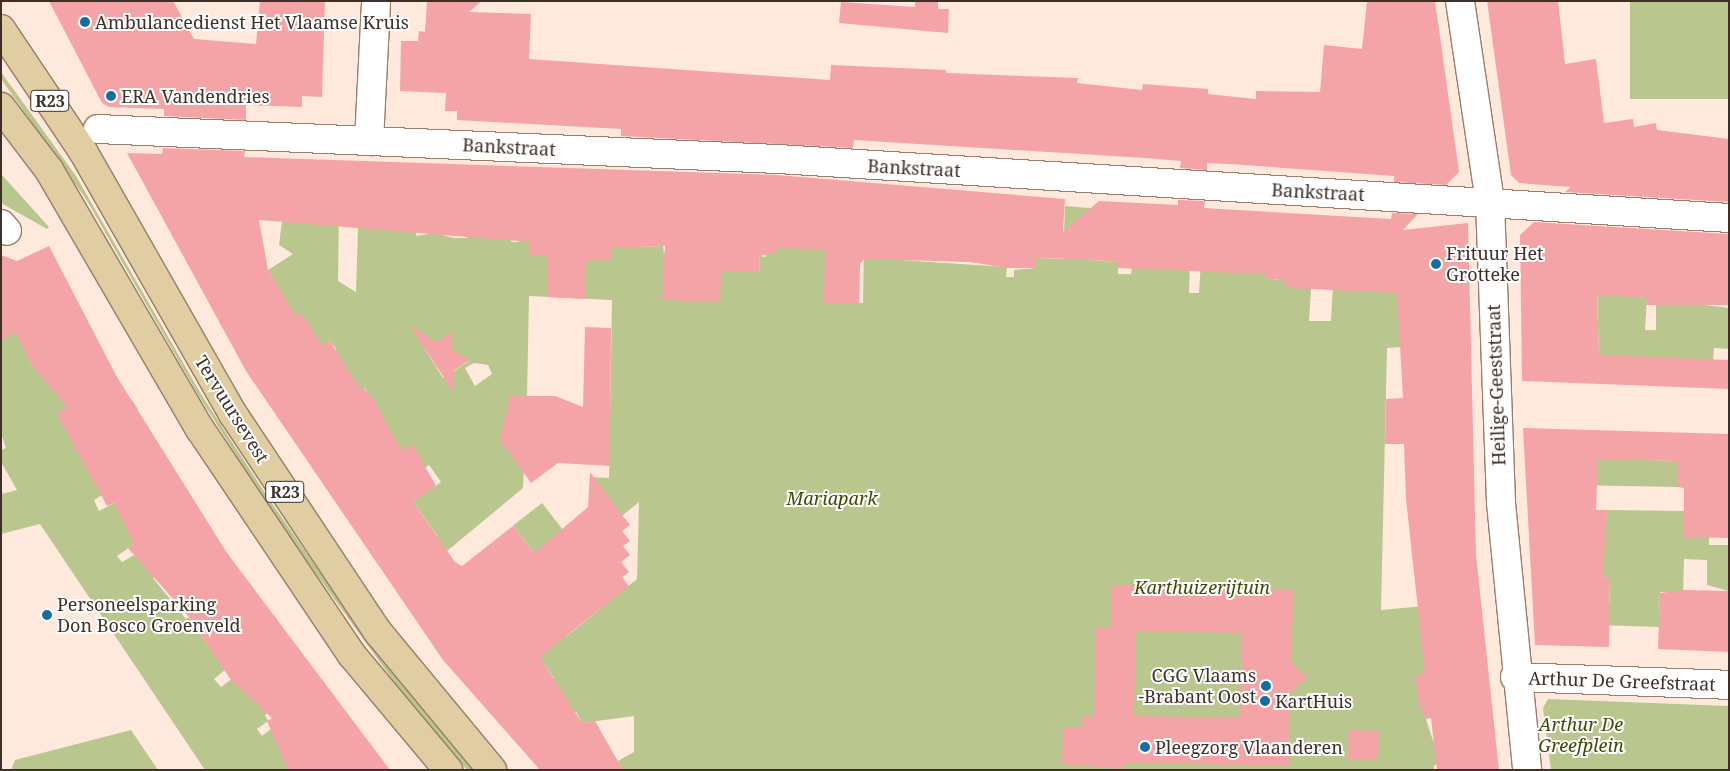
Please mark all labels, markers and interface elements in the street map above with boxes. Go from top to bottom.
place label: Ambulancedienst Het Vlaamse Kruis [95,11,409,33]
marker: Ambulancedienst Het Vlaamse Kruis [79,16,91,28]
place label: ERA Vandendries [121,85,270,107]
road number: R23 [30,88,70,114]
marker: ERA Vandendries [105,90,117,102]
street label: Bankstraat [462,134,556,160]
street label: Bankstraat [867,155,961,181]
street label: Bankstraat [1271,179,1365,205]
place label: Frituur Het Grotteke [1446,243,1543,286]
marker: Frituur Het Grotteke [1430,258,1442,270]
street label: Heilige-Geeststraat [1482,304,1510,466]
street label: Tervuursevest [190,351,274,467]
road number: R23 [265,478,305,506]
park label: Mariapark [786,487,878,509]
park label: Karthuizerijtuin [1134,576,1270,598]
place label: Personeelsparking Don Bosco Groenveld [57,594,241,636]
marker: Personeelsparking Don Bosco Groenveld [41,609,53,621]
place label: CGG Vlaams -Brabant Oost [1138,665,1256,708]
street label: Arthur De Greefstraat [1528,667,1716,695]
marker: CGG Vlaams -Brabant Oost [1260,680,1272,692]
place label: KartHuis [1275,690,1352,712]
marker: KartHuis [1259,695,1271,707]
park label: Arthur De Greefplein [1538,714,1624,756]
place label: Pleegzorg Vlaanderen [1155,736,1343,758]
marker: Pleegzorg Vlaanderen [1139,741,1151,753]

